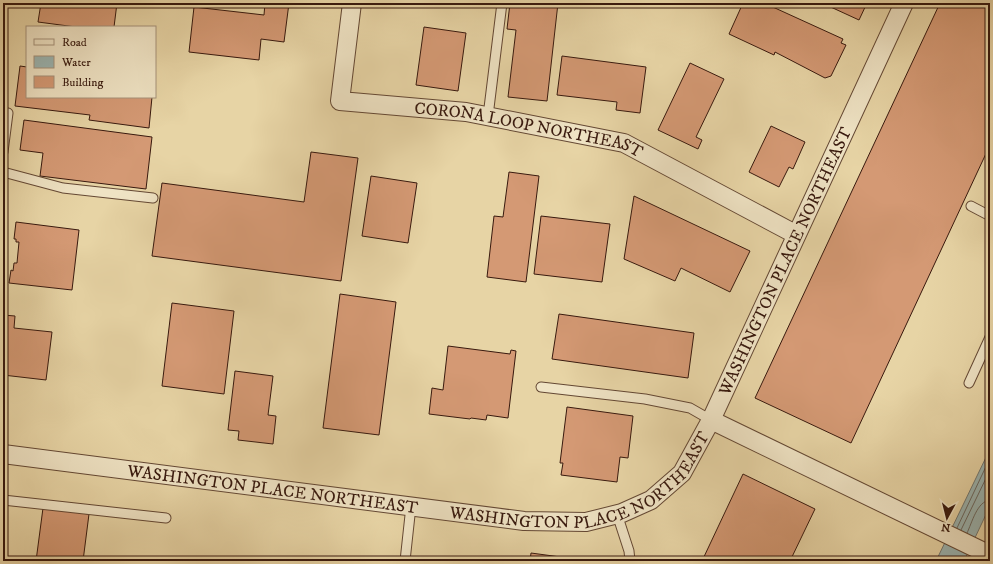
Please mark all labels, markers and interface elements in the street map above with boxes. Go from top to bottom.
legend [26,26,156,98]
text: Road [62,35,87,50]
text: Water [61,55,91,70]
text: Building [62,75,103,90]
street label: CORONA LOOP NORTHEAST [414,98,647,163]
street label: WASHINGTON PLACE NORTHEAST [714,124,857,400]
street label: WASHINGTON PLACE NORTHEAST [447,428,715,534]
street label: WASHINGTON PLACE NORTHEAST [125,460,420,519]
north arrow [927,498,967,538]
text: N [941,519,951,534]

